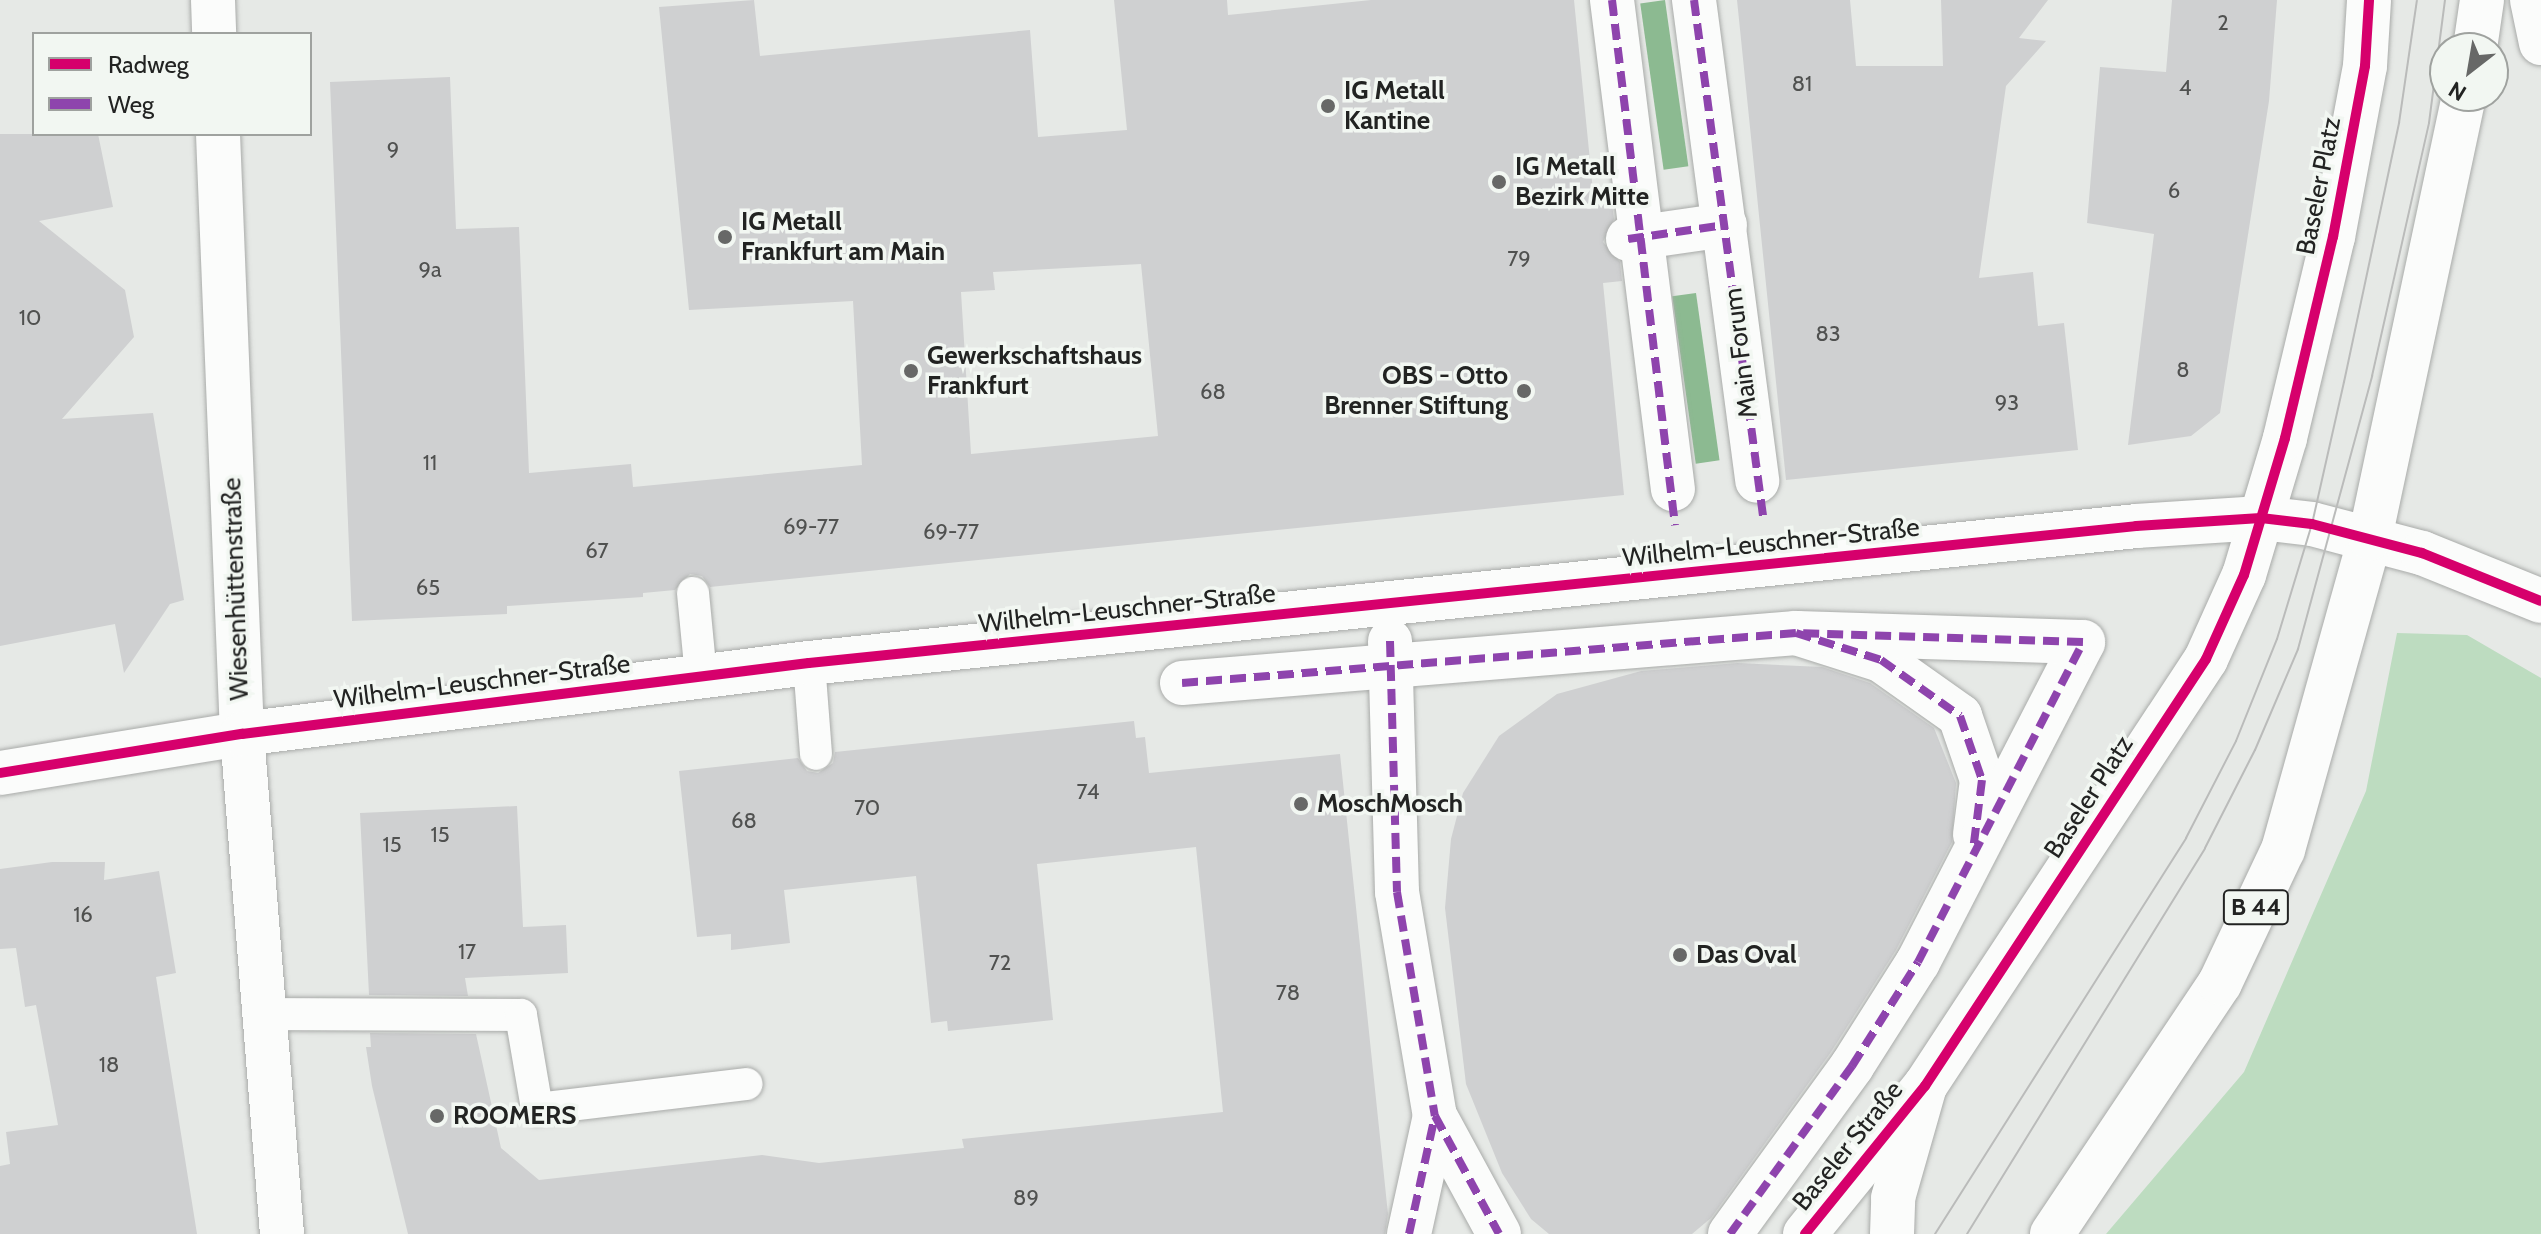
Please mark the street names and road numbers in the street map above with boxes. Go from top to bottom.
street label: Baseler Platz [2290,115,2348,257]
street label: Main Forum [1718,286,1764,420]
street label: Wiesenhüttenstraße [217,477,255,701]
street label: Wilhelm-Leuschner-Straße [1621,512,1921,574]
street label: Wilhelm-Leuschner-Straße [977,578,1277,640]
street label: Wilhelm-Leuschner-Straße [332,648,632,716]
street label: Baseler Platz [2038,730,2140,864]
road number: B 44 [2222,887,2290,927]
street label: Baseler Straße [1786,1075,1910,1217]

